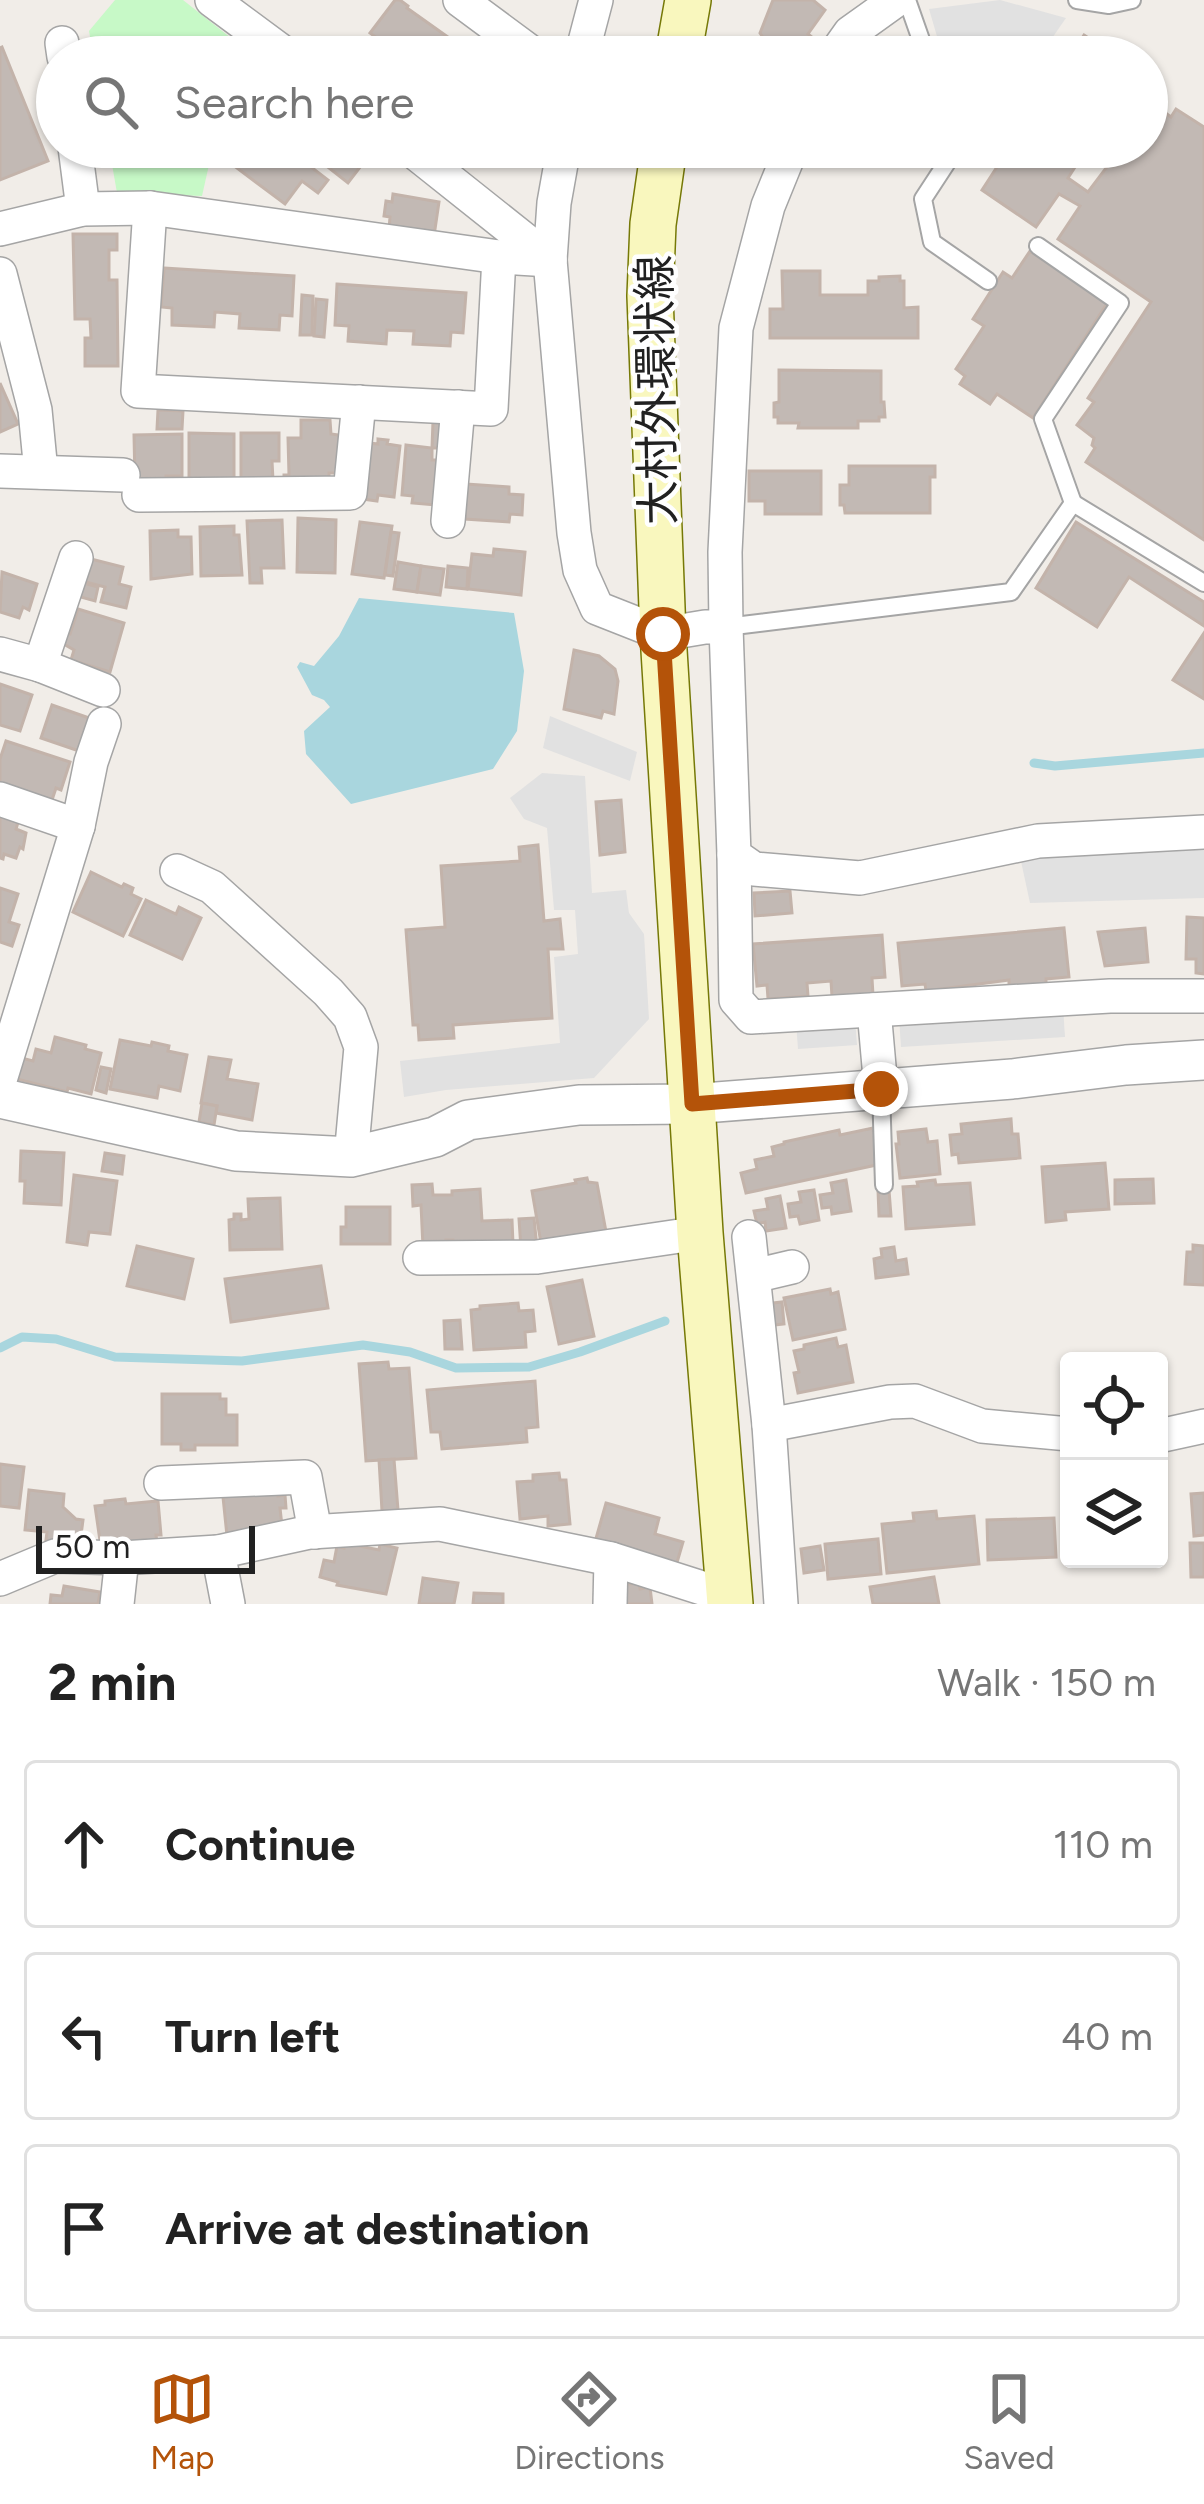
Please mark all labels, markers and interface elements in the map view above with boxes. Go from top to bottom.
search box [36,36,1168,168]
icon: search [78,69,144,135]
text: Search here [174,75,414,129]
street label: 大村外環状線 [627,255,685,525]
route start [636,607,690,661]
route end [854,1062,908,1116]
map controls [1060,1352,1168,1568]
button: locate [1060,1352,1168,1460]
button: layers [1060,1460,1168,1568]
scale bar [36,1520,255,1573]
text: 50 m [54,1527,130,1566]
text: 2 min [48,1652,176,1713]
text: Walk · 150 m [937,1659,1156,1706]
icon: ahead [51,1811,117,1877]
text: Continue [165,1817,355,1871]
text: 110 m [1053,1821,1153,1868]
icon: left [51,2003,117,2069]
text: Turn left [165,2009,340,2063]
text: 40 m [1061,2013,1153,2060]
icon: arrive [51,2195,117,2261]
text: Arrive at destination [165,2201,589,2255]
tab: Map [149,2366,215,2477]
tab: Directions [514,2366,665,2477]
tab: Saved [964,2366,1055,2477]

